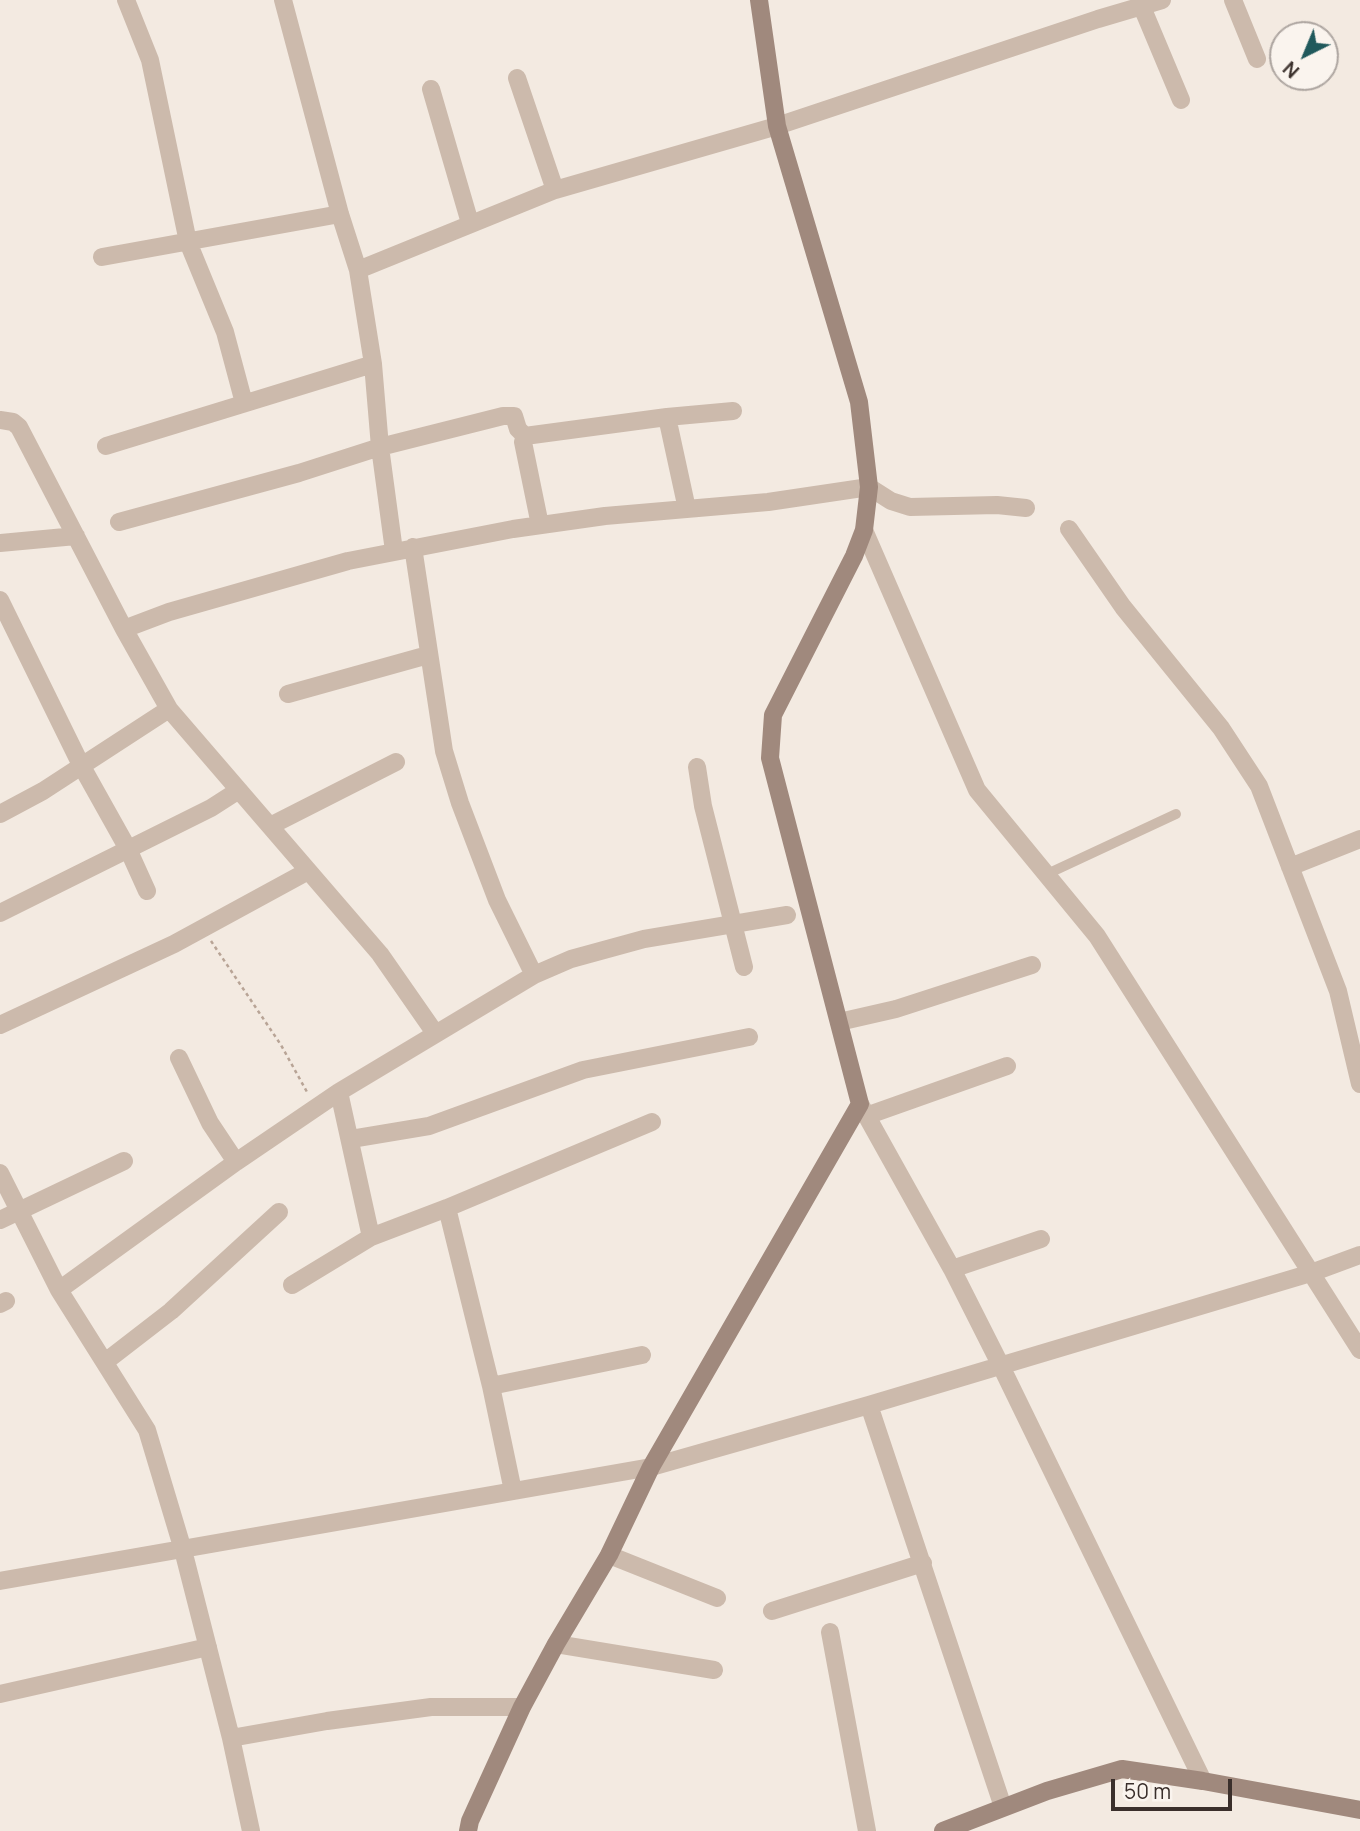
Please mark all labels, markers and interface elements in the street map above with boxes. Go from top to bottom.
north arrow [1269,21,1339,91]
text: N [1277,56,1305,84]
scale bar [1115,1764,1236,1808]
text: 50 m [1124,1777,1171,1805]

